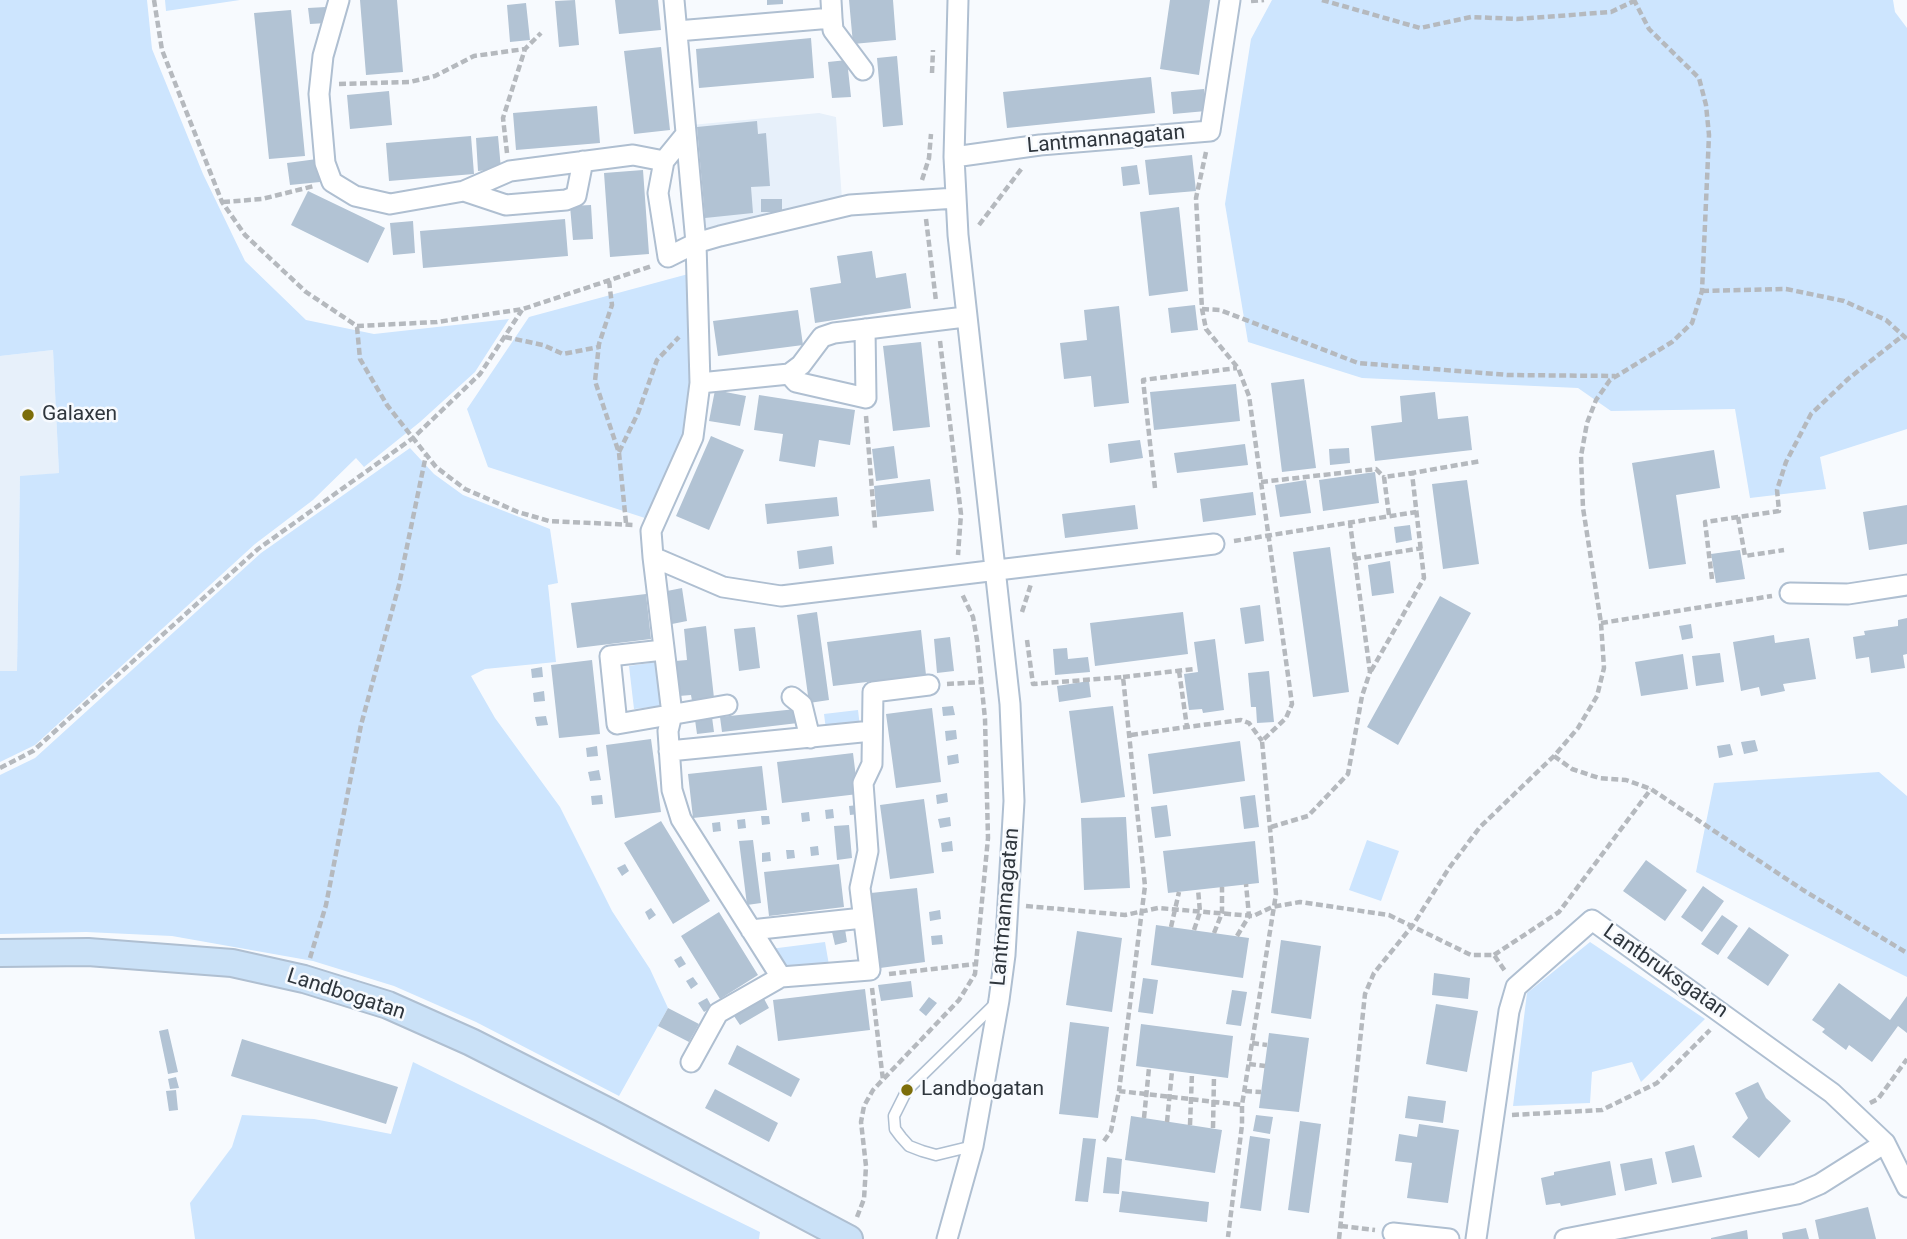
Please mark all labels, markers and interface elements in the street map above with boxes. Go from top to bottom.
street label: Lantmannagatan [1026,121,1186,159]
place label: Galaxen [42,402,117,428]
marker: Galaxen [20,407,36,423]
street label: Lantmannagatan [987,827,1025,987]
street label: Lantbruksgatan [1598,920,1732,1024]
street label: Landbogatan [284,964,408,1026]
place label: Landbogatan [921,1077,1044,1103]
marker: Landbogatan [899,1082,915,1098]

